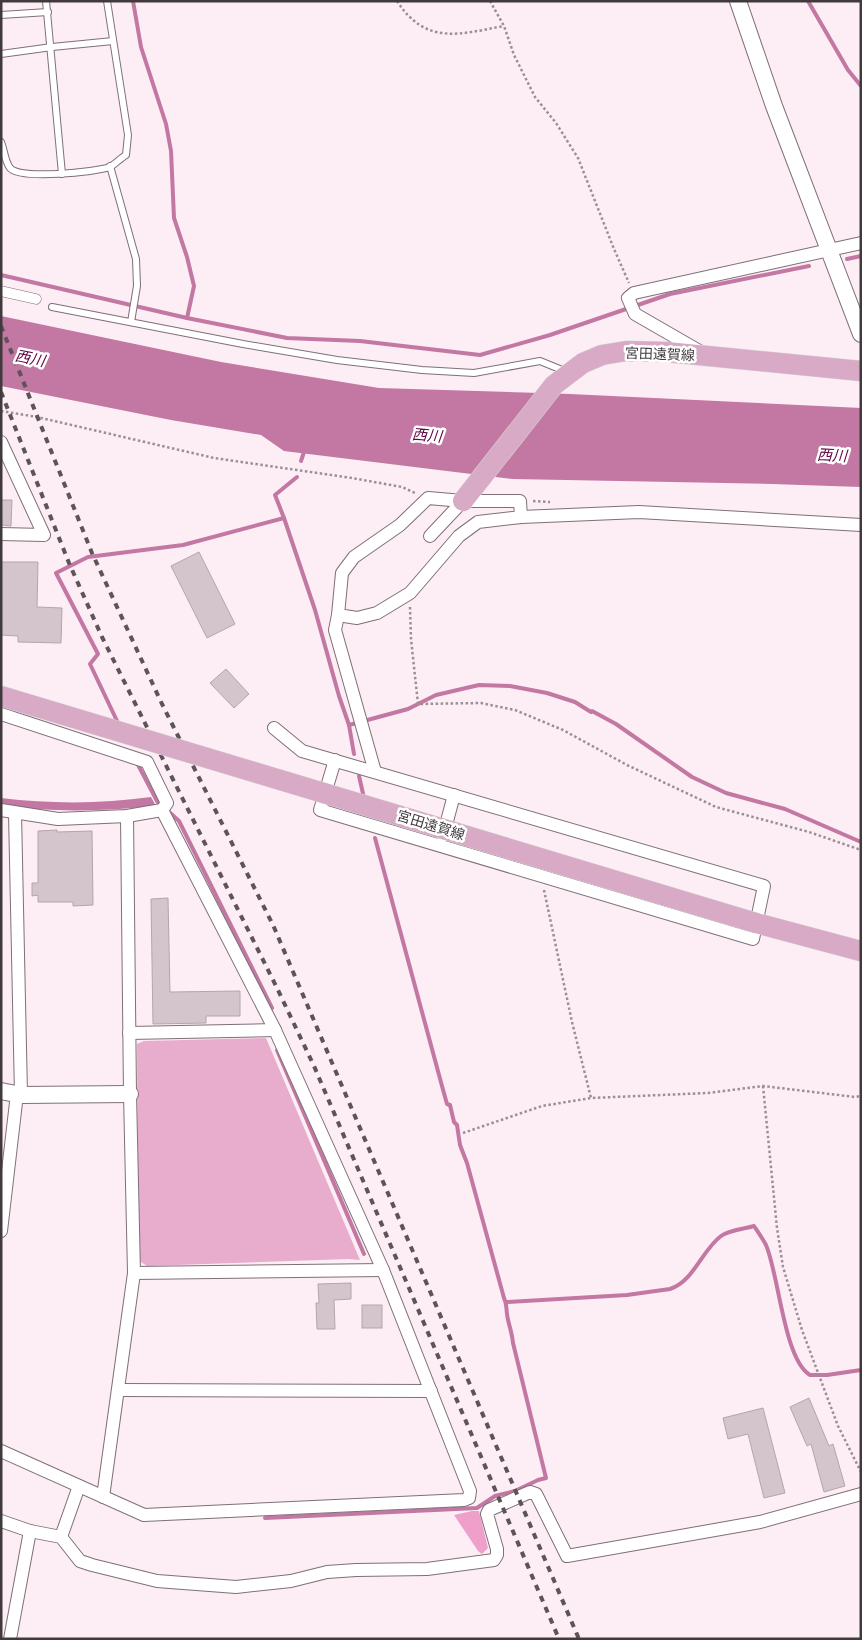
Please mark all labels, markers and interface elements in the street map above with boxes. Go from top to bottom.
street label: 宮田遠賀線 [625,344,695,364]
water label: 西川 [13,346,48,371]
water label: 西川 [411,424,445,446]
water label: 西川 [817,445,849,465]
street label: 宮田遠賀線 [395,806,467,844]

